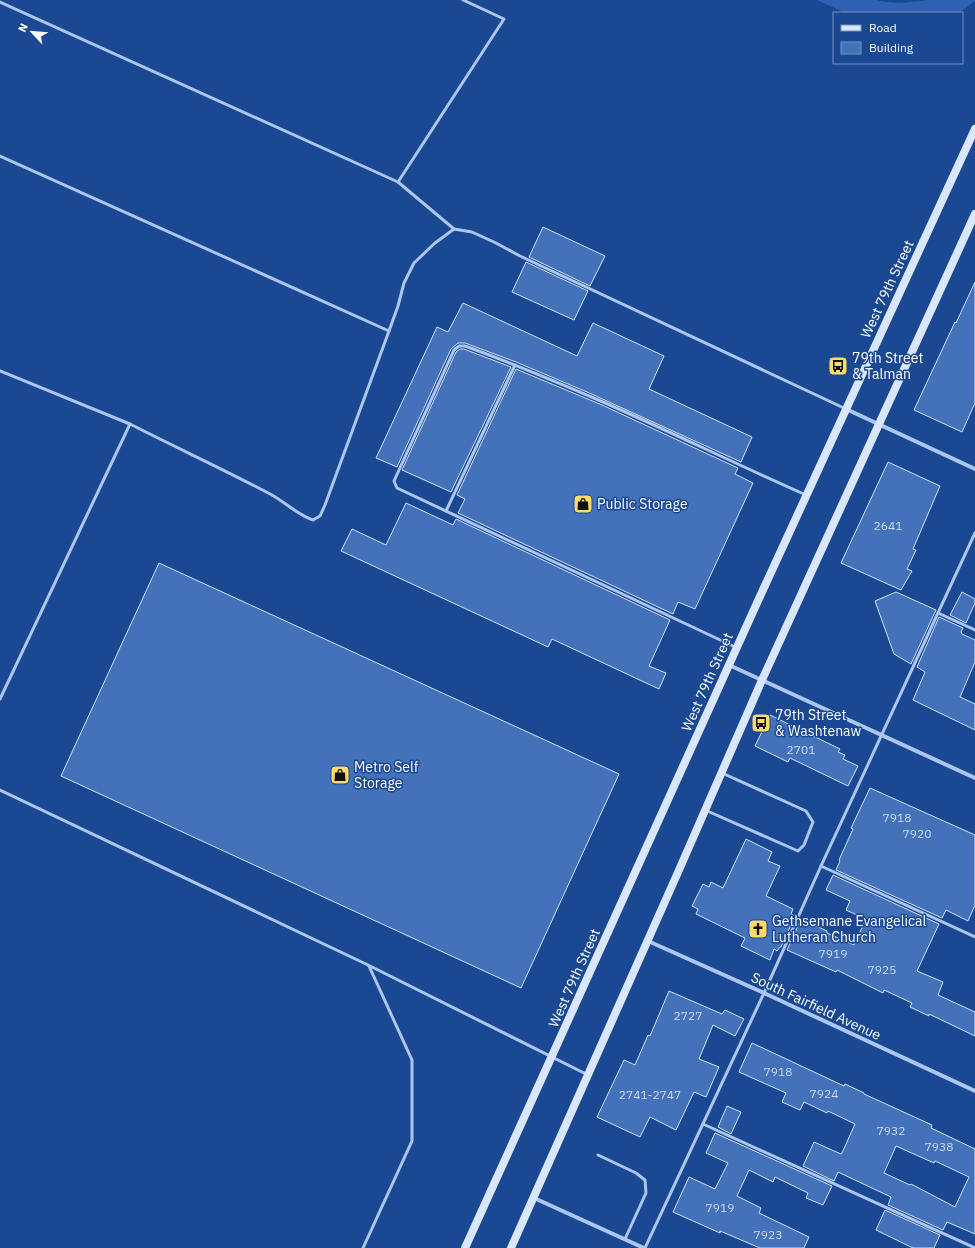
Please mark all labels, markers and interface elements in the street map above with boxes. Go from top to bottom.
north arrow [12,12,52,52]
legend [833,12,963,64]
text: Road [869,20,897,35]
text: N [15,21,31,34]
text: Building [869,40,914,55]
street label: West 79th Street [856,237,918,341]
place label: 79th Street & Talman [852,349,923,383]
bus stop icon: 79th Street & Talman [827,355,849,377]
shop icon: Public Storage [572,493,594,515]
place label: Public Storage [597,495,688,513]
house number: 2641 [874,518,902,533]
street label: West 79th Street [677,630,737,734]
place label: 79th Street & Washtenaw [775,706,862,740]
bus stop icon: 79th Street & Washtenaw [750,712,772,734]
house number: 2701 [787,742,815,757]
place label: Metro Self Storage [354,758,419,792]
shop icon: Metro Self Storage [329,764,351,786]
house number: 7918 [883,810,911,825]
house number: 7920 [903,826,931,841]
place label: Gethsemane Evangelical Lutheran Church [772,912,927,946]
church icon: Gethsemane Evangelical Lutheran Church [747,918,769,940]
street label: West 79th Street [544,926,604,1030]
house number: 7919 [819,946,847,961]
house number: 7925 [868,962,896,977]
street label: South Fairfield Avenue [748,968,884,1044]
house number: 2727 [674,1008,702,1023]
house number: 7918 [764,1064,792,1079]
house number: 7924 [810,1086,838,1101]
house number: 2741-2747 [619,1087,681,1102]
house number: 7932 [877,1123,905,1138]
house number: 7938 [925,1139,953,1154]
house number: 7919 [706,1200,734,1215]
house number: 7923 [754,1227,782,1242]

